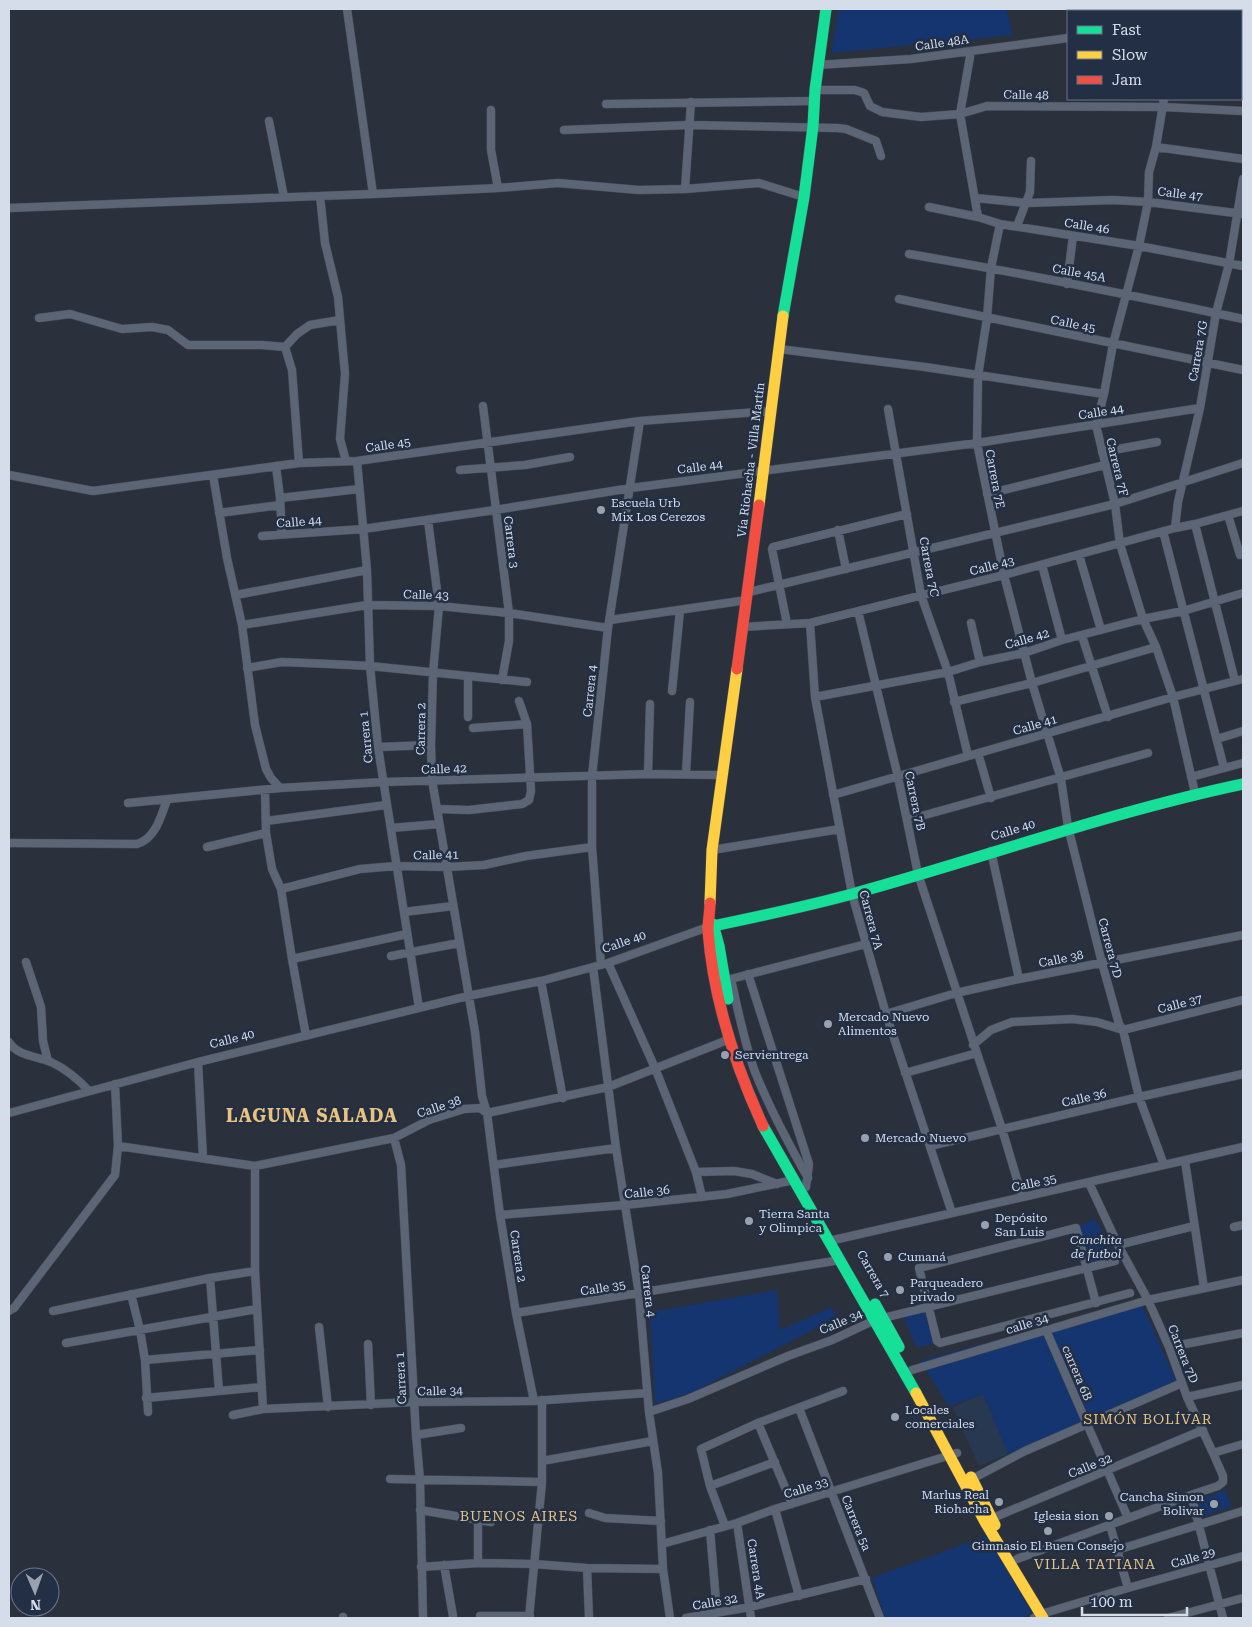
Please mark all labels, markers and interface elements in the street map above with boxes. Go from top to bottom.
legend [1067,10,1242,100]
text: Fast [1112,21,1142,39]
street label: Calle 48A [914,32,970,54]
text: Slow [1112,46,1148,64]
text: Jam [1112,71,1142,89]
street label: Calle 48 [1003,88,1049,102]
street label: Calle 47 [1157,184,1204,204]
street label: Calle 46 [1063,216,1111,237]
street label: Calle 45A [1051,261,1107,285]
street label: Calle 45 [1049,312,1097,336]
street label: Carrera 7G [1186,319,1210,383]
street label: Vía Riohacha - Villa Martín [735,382,767,538]
street label: Calle 44 [1077,401,1125,422]
street label: Calle 45 [364,435,412,455]
street label: Carrera 7F [1103,436,1131,498]
street label: Carrera 7E [982,448,1008,510]
street label: Calle 44 [677,457,724,477]
place label: Escuela Urb Mix Los Cerezos [611,496,705,524]
marker: Escuela Urb Mix Los Cerezos [595,504,607,516]
street label: Calle 44 [276,513,323,531]
street label: Carrera 3 [501,515,521,569]
street label: Carrera 7C [916,536,942,599]
street label: Calle 43 [968,554,1016,578]
street label: Calle 43 [403,587,449,603]
street label: Calle 42 [1003,626,1051,652]
street label: Carrera 4 [580,664,600,718]
street label: Carrera 2 [414,702,428,755]
street label: Carrera 1 [356,710,376,764]
street label: Calle 41 [1011,712,1059,738]
street label: Calle 42 [421,761,467,777]
street label: Carrera 7B [902,770,928,832]
street label: Calle 40 [989,817,1037,843]
street label: Calle 41 [413,848,459,862]
street label: Carrera 7A [856,889,886,952]
street label: Carrera 7D [1095,916,1125,980]
street label: Calle 40 [600,928,648,956]
street label: Calle 38 [1037,948,1085,970]
street label: Calle 37 [1156,992,1204,1016]
place label: Mercado Nuevo Alimentos [838,1010,929,1038]
marker: Mercado Nuevo Alimentos [822,1018,834,1030]
street label: Calle 40 [208,1027,256,1051]
place label: Servientrega [735,1048,809,1062]
marker: Servientrega [719,1049,731,1061]
street label: Calle 36 [1060,1086,1108,1110]
street label: Calle 38 [415,1093,463,1121]
district label: LAGUNA SALADA [226,1105,398,1126]
place label: Mercado Nuevo [875,1131,966,1145]
marker: Mercado Nuevo [859,1132,871,1144]
street label: Calle 35 [1010,1171,1058,1195]
street label: Calle 36 [624,1183,671,1201]
place label: Tierra Santa y Olimpica [759,1207,830,1235]
place label: Depósito San Luis [995,1211,1047,1239]
marker: Tierra Santa y Olimpica [743,1215,755,1227]
marker: Depósito San Luis [979,1219,991,1231]
street label: Carrera 2 [507,1229,529,1283]
park label: Canchita de futbol [1070,1233,1122,1261]
street label: Carrera 7 [854,1248,892,1300]
place label: Cumaná [898,1250,946,1264]
marker: Cumaná [882,1251,894,1263]
street label: Carrera 4 [638,1264,658,1318]
place label: Parqueadero privado [910,1276,983,1304]
street label: Calle 35 [579,1277,627,1298]
marker: Parqueadero privado [894,1284,906,1296]
street label: Calle 34 [817,1307,865,1337]
street label: calle 34 [1004,1311,1050,1337]
street label: Carrera 7D [1165,1323,1201,1385]
street label: carrera 6B [1059,1343,1095,1403]
street label: Carrera 1 [393,1351,409,1405]
street label: Calle 34 [417,1384,463,1398]
place label: Locales comerciales [905,1403,975,1431]
marker: Locales comerciales [889,1411,901,1423]
district label: SIMÓN BOLÍVAR [1083,1411,1213,1427]
street label: Calle 32 [1066,1451,1114,1481]
street label: Calle 33 [782,1475,830,1501]
place label: Marlus Real Riohacha [921,1488,989,1516]
place label: Cancha Simon Bolivar [1120,1490,1204,1518]
street label: Carrera 5a [838,1493,874,1553]
marker: Marlus Real Riohacha [993,1496,1005,1508]
marker: Cancha Simon Bolivar [1208,1498,1220,1510]
district label: BUENOS AIRES [460,1508,578,1524]
place label: Iglesia sion [1034,1509,1099,1523]
marker: Iglesia sion [1103,1510,1115,1522]
marker: Gimnasio El Buen Consejo [1042,1525,1054,1537]
street label: Carrera 4A [744,1538,768,1601]
place label: Gimnasio El Buen Consejo [972,1539,1124,1553]
street label: Calle 29 [1169,1545,1217,1571]
district label: VILLA TATIANA [1034,1556,1156,1572]
north arrow [10,1567,60,1617]
scale bar [1082,1584,1187,1616]
street label: Calle 32 [691,1591,739,1613]
text: 100 m [1090,1593,1133,1611]
text: N [30,1597,41,1613]

